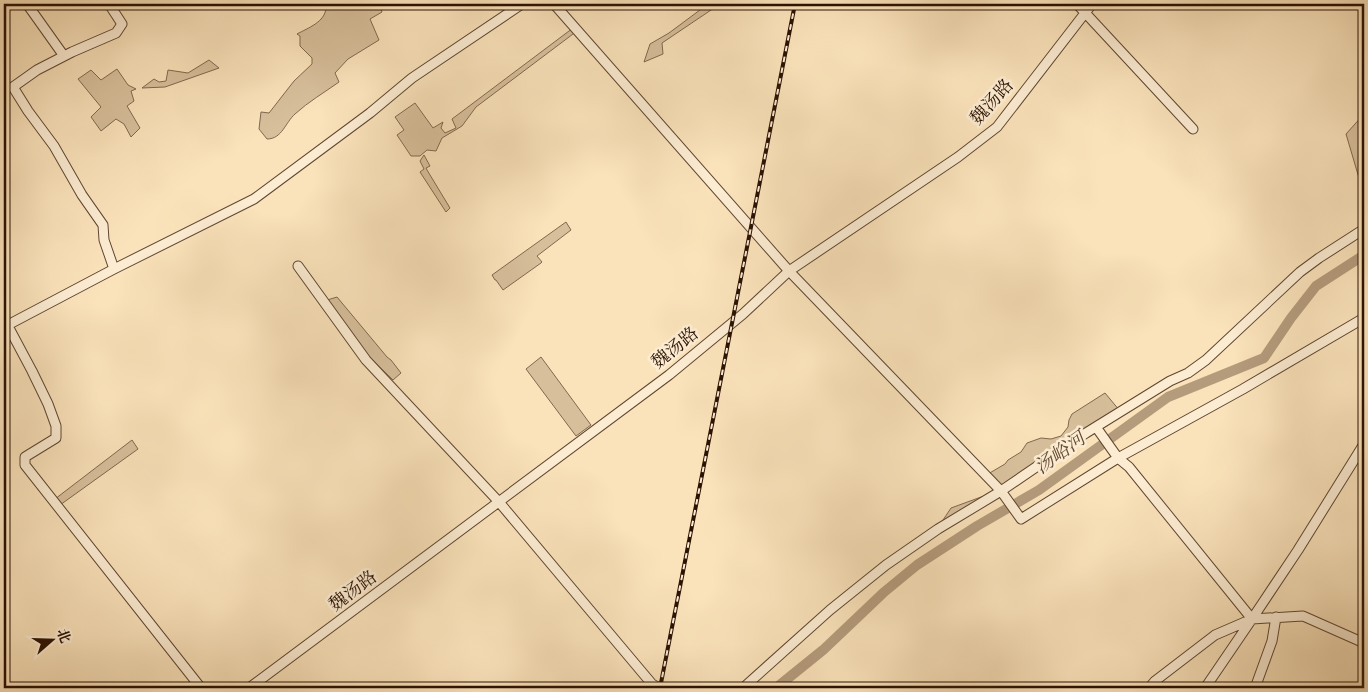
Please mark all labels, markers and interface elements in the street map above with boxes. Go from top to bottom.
street label: 魏汤路 [965,74,1019,130]
street label: 魏汤路 [647,322,703,374]
water label: 汤峪河 [1030,425,1093,479]
street label: 魏汤路 [325,566,381,616]
north arrow [28,614,78,664]
text: 北 [52,626,74,646]

